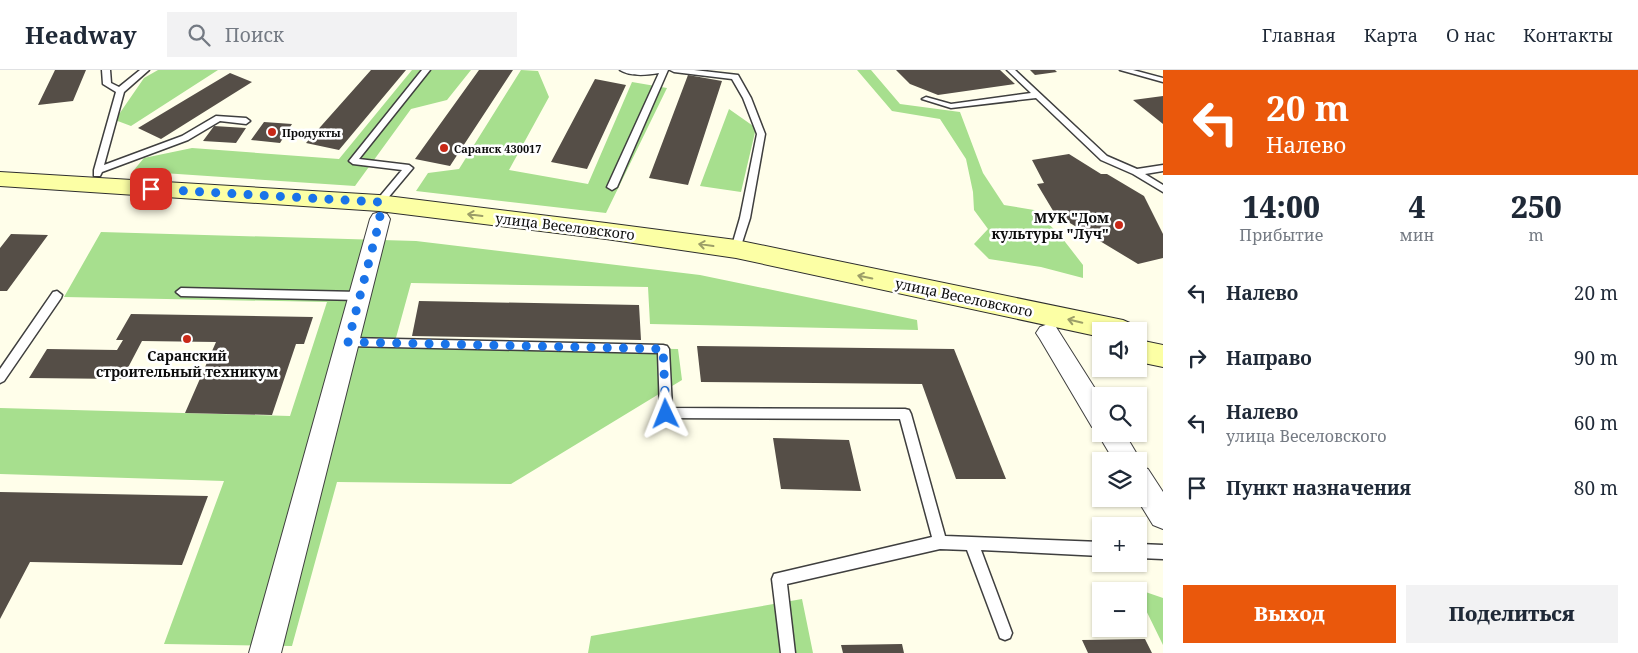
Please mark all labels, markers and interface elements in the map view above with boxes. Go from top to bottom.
search box [167,12,517,57]
text: Headway [25,18,137,51]
icon: search [185,21,213,49]
text: Поиск [225,22,284,48]
text: Главная [1262,23,1336,47]
text: Карта [1364,23,1418,47]
text: О нас [1446,23,1495,47]
text: Контакты [1523,23,1613,47]
text: 20 m [1266,84,1349,131]
icon: left [1183,90,1248,155]
place label: Продукты [282,125,341,140]
marker: Продукты [266,126,278,138]
text: Налево [1266,129,1346,159]
place label: Саранск 430017 [454,141,542,156]
marker: Саранск 430017 [438,142,450,154]
pin [130,168,172,210]
icon: arrive [137,175,165,203]
text: 14:00 [1243,186,1320,227]
text: 4 [1408,186,1425,227]
text: 250 [1511,186,1562,227]
street label: улица Веселовского [494,208,636,244]
place label: МУК "Дом культуры "Луч" [991,208,1109,243]
one-way arrow [467,210,483,220]
marker: МУК "Дом культуры "Луч" [1113,219,1125,231]
text: Прибытие [1239,224,1323,246]
text: мин [1400,224,1434,246]
text: m [1529,224,1544,246]
one-way arrow [698,240,714,250]
one-way arrow [857,272,873,281]
street label: улица Веселовского [893,273,1035,321]
icon: left [1183,279,1211,307]
text: Налево [1226,280,1298,306]
text: 20 m [1574,280,1618,306]
one-way arrow [1068,316,1084,325]
map controls [1092,322,1147,637]
button: sound [1092,322,1147,377]
marker: Саранский строительный техникум [181,333,193,345]
icon: right [1183,344,1211,372]
text: Направо [1226,345,1312,371]
text: 90 m [1574,345,1618,371]
place label: Саранский строительный техникум [96,346,278,381]
position arrow [639,387,691,439]
button: search [1092,387,1147,442]
text: Налево [1226,399,1298,425]
icon: left [1183,409,1211,437]
text: 60 m [1574,410,1618,436]
text: улица Веселовского [1226,425,1386,447]
button: layers [1092,452,1147,507]
icon: arrive [1183,474,1211,502]
text: Пункт назначения [1226,475,1411,501]
text: 80 m [1574,475,1618,501]
button: + [1092,517,1147,572]
button: − [1092,582,1147,637]
button: Выход [1183,585,1396,643]
button: Поделиться [1406,585,1618,643]

